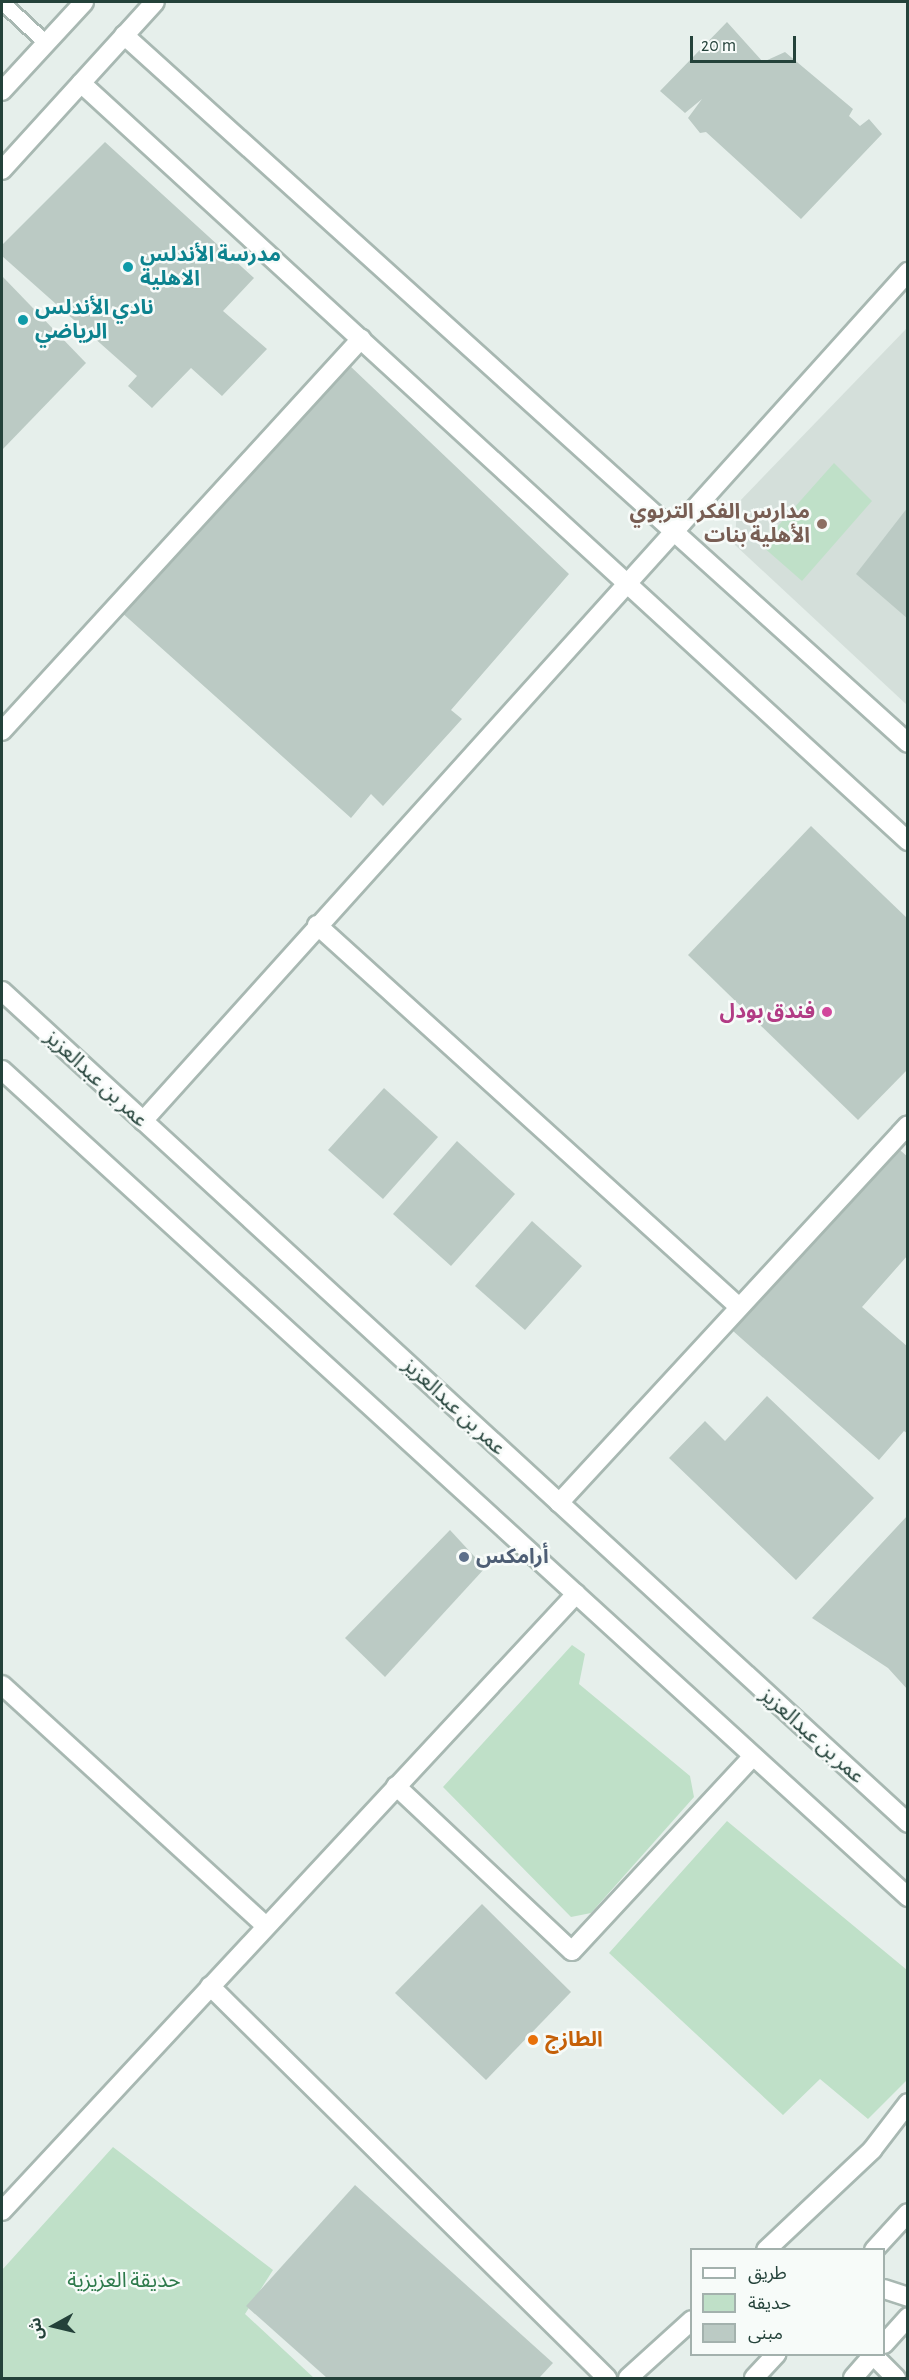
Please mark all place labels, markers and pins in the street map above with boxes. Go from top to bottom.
place label: مدرسة الأندلس الاهلية [140,242,281,292]
marker: مدرسة الأندلس الاهلية [121,260,135,274]
place label: نادي الأندلس الرياضي [35,295,154,345]
marker: نادي الأندلس الرياضي [16,313,30,327]
place label: مدارس الفكر التربوي الأهلية بنات [630,499,810,549]
marker: مدارس الفكر التربوي الأهلية بنات [815,517,829,531]
place label: فندق بودل [720,999,815,1025]
marker: فندق بودل [820,1005,834,1019]
place label: أرامكس [476,1544,549,1570]
marker: أرامكس [457,1550,471,1564]
place label: الطازج [545,2027,603,2053]
marker: الطازج [526,2033,540,2047]

